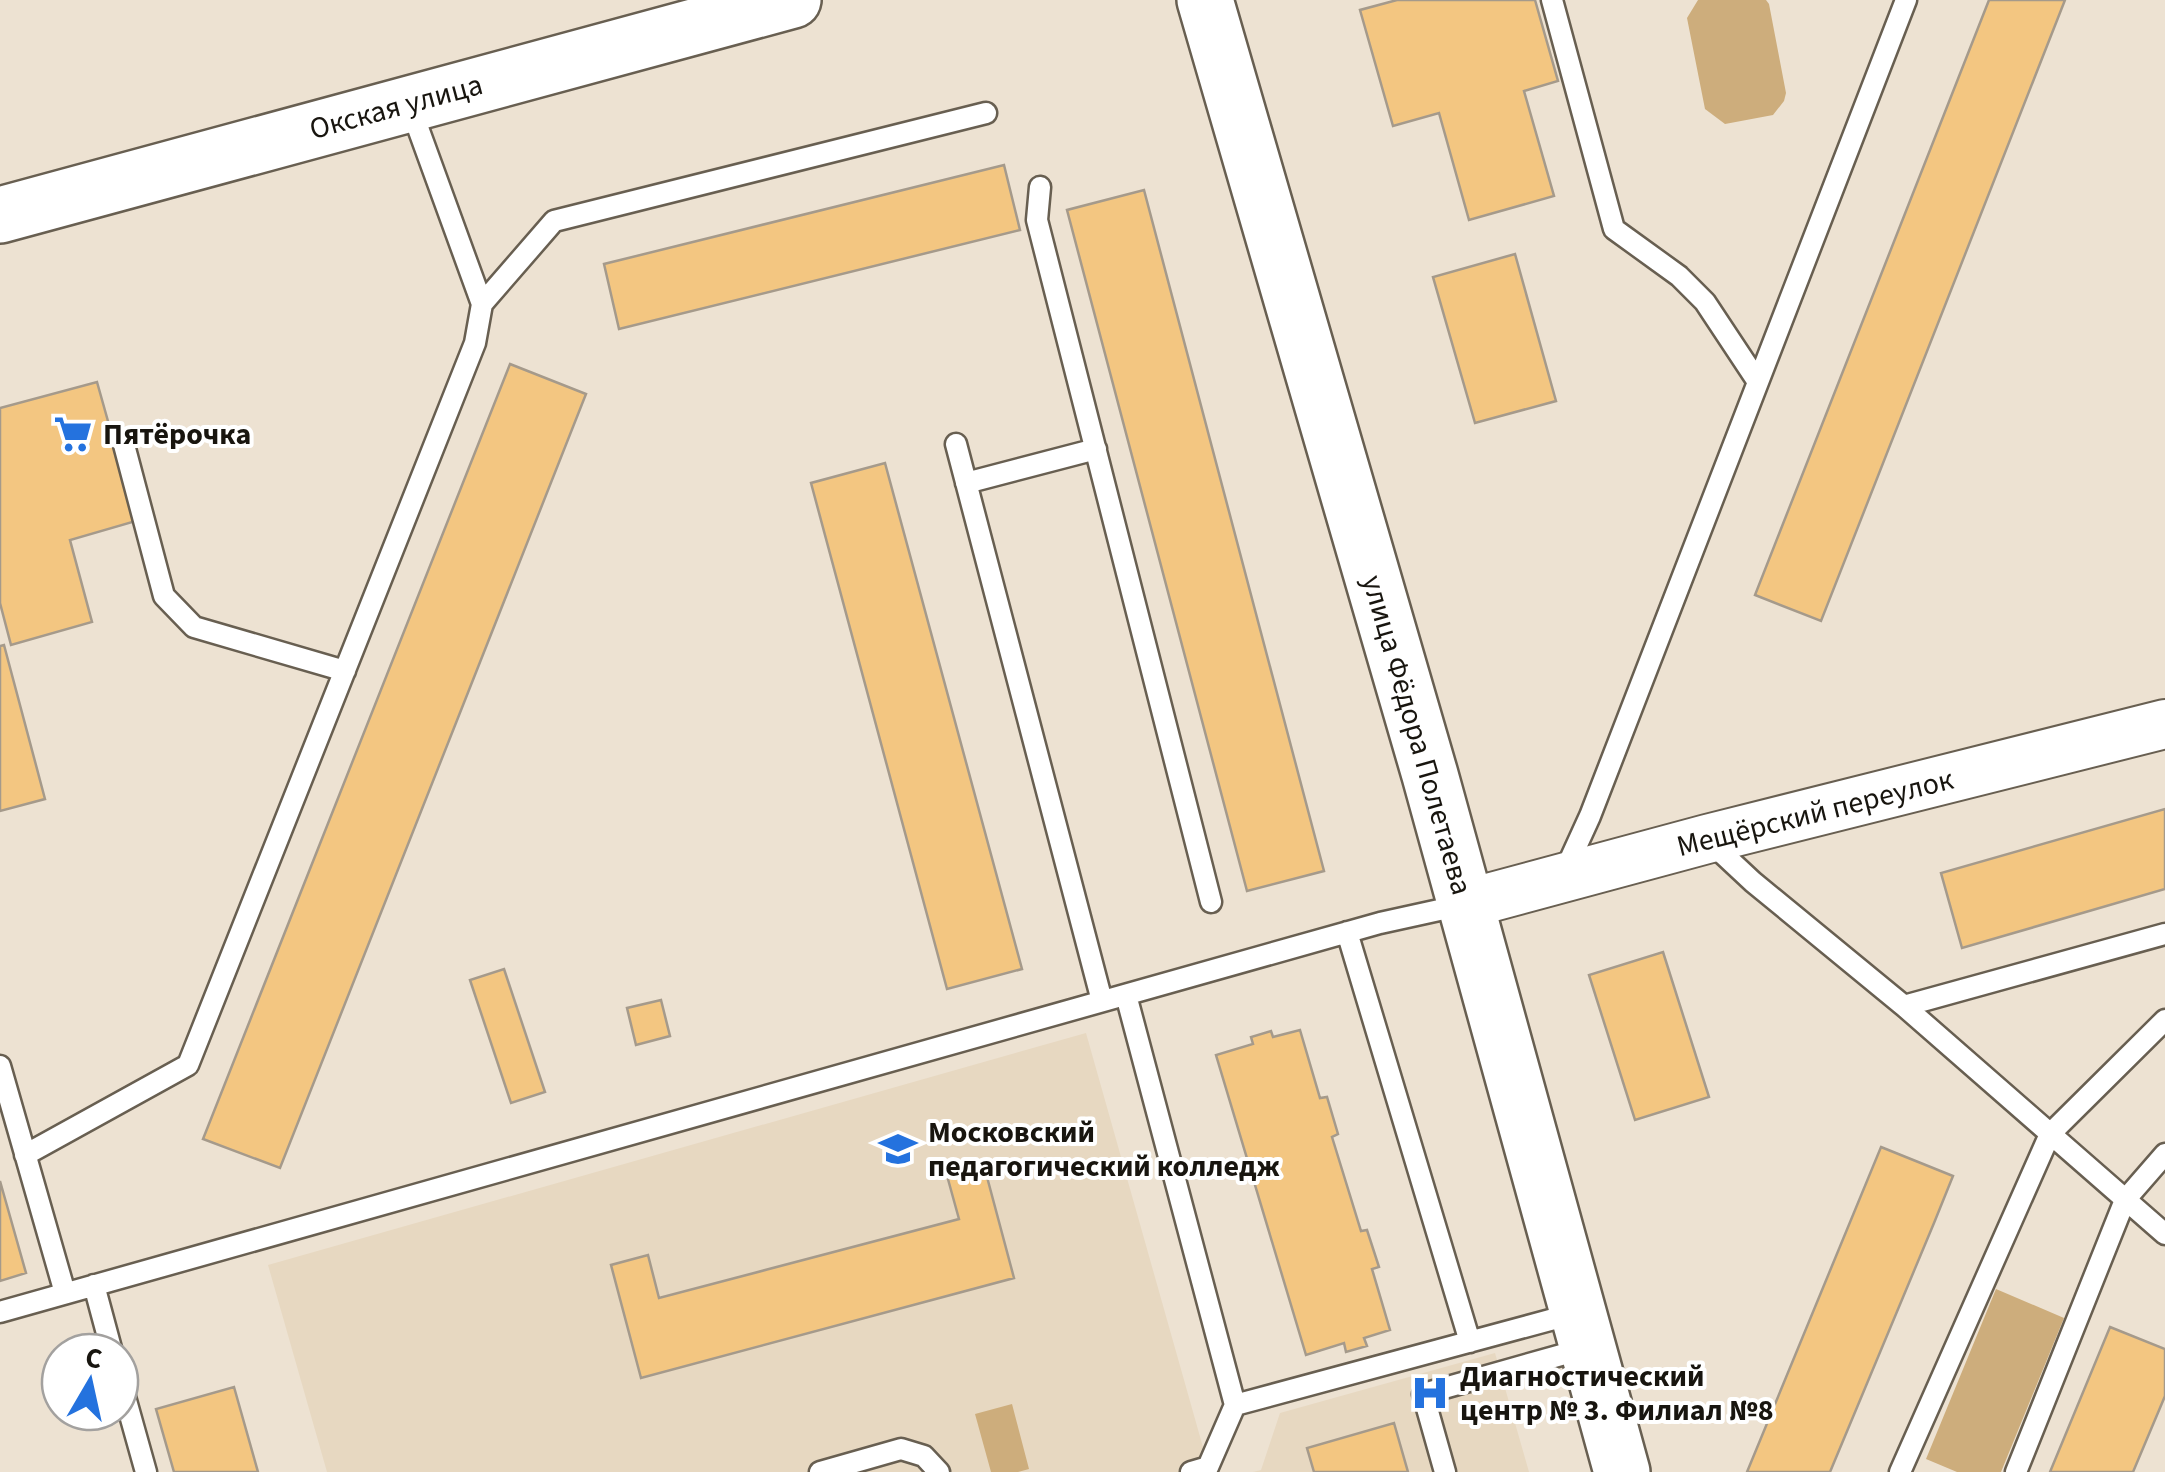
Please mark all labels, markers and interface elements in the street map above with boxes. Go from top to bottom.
street label: Окская улица [305,63,487,151]
supermarket icon: Пятёрочка [52,413,94,455]
place label: Пятёрочка [103,413,251,456]
street label: улица Фёдора Полетаева [1351,570,1483,900]
street label: Мещёрский переулок [1672,758,1958,868]
place label: Московский педагогический колледж [928,1111,1280,1188]
school or university icon: Московский педагогический колледж [877,1128,919,1170]
north arrow [40,1332,140,1432]
text: С [83,1337,105,1379]
place label: Диагностический центр № 3. Филиал №8 [1460,1355,1774,1432]
hospital icon: Диагностический центр № 3. Филиал №8 [1409,1372,1451,1414]

